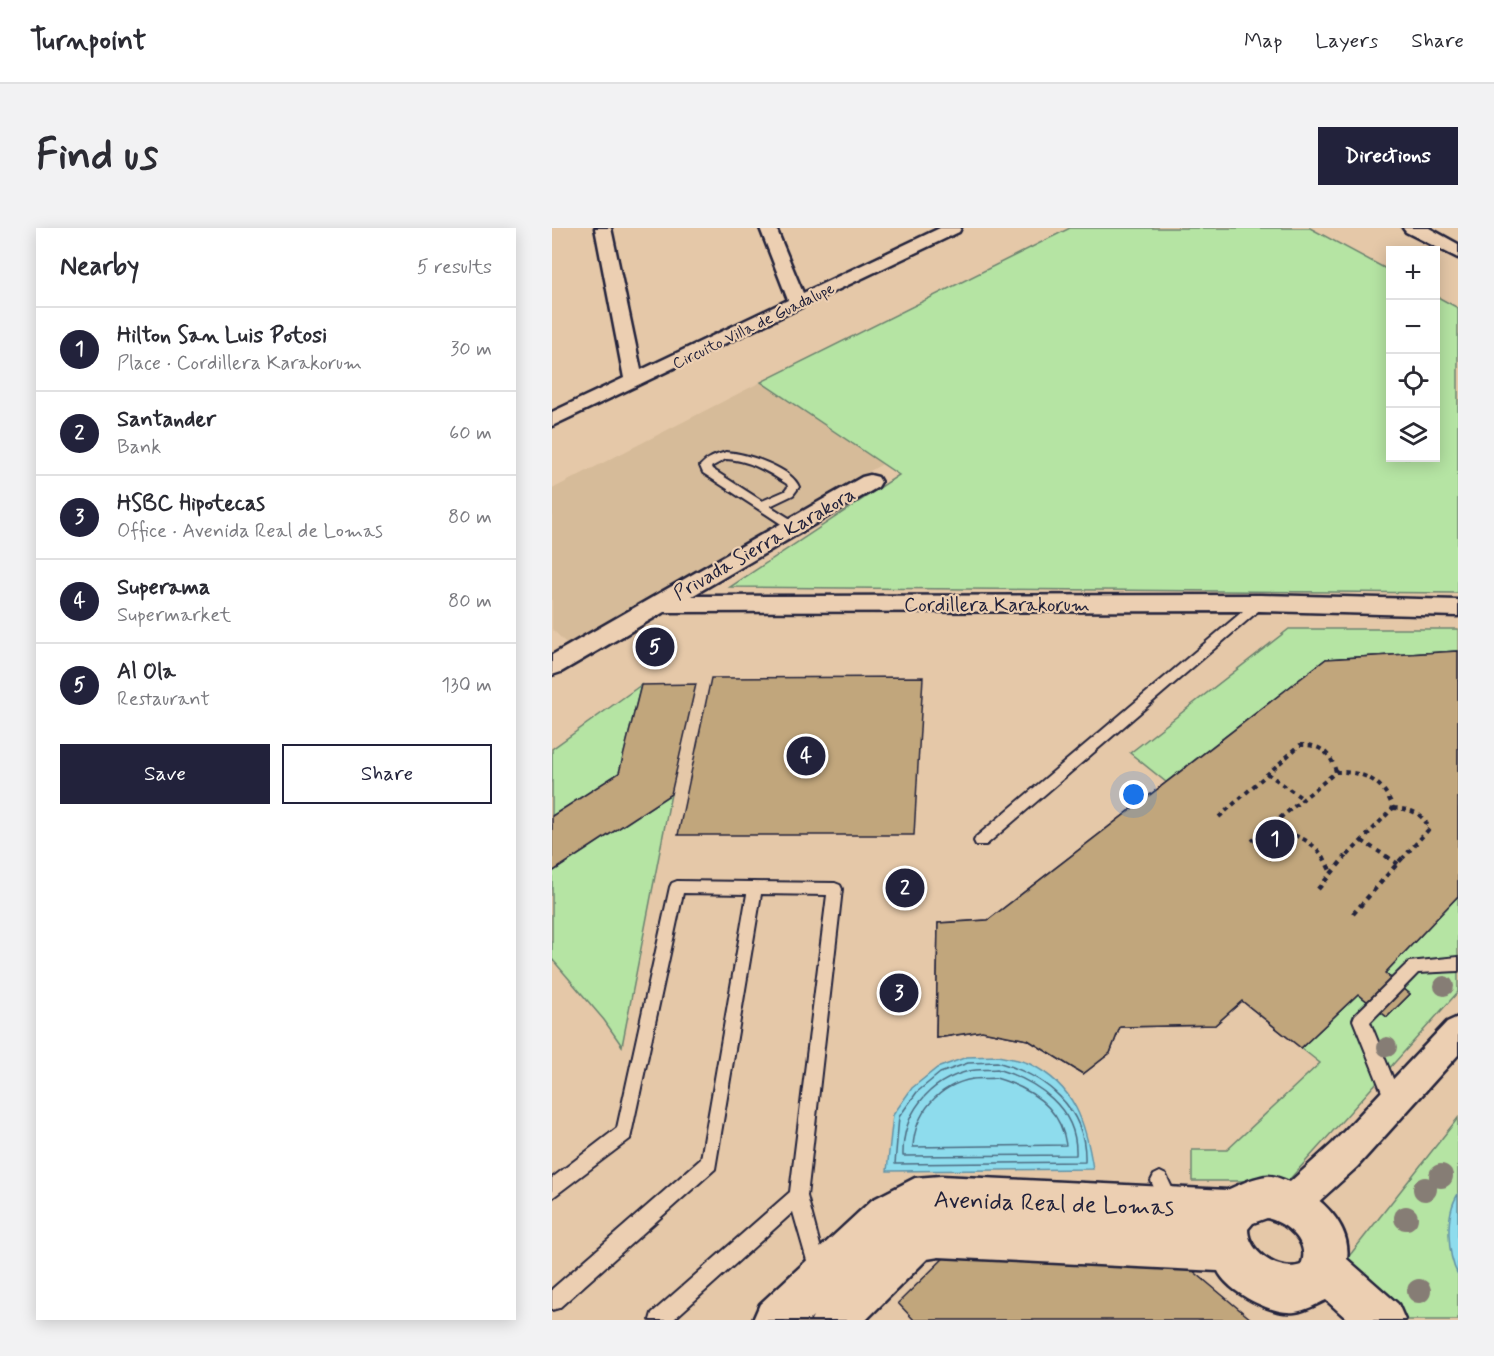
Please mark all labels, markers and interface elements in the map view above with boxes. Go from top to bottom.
text: Turnpoint [30,23,146,60]
text: Map [1244,27,1282,55]
text: Layers [1315,27,1378,55]
text: Share [1411,27,1464,55]
button: Directions [1318,127,1458,185]
text: Find us [36,129,158,184]
map controls [1386,246,1440,462]
button: + [1386,246,1440,300]
text: Nearby [60,250,139,284]
text: 5 results [417,254,492,281]
street label: Circuito Villa de Guadalupe [669,278,838,375]
button: − [1386,300,1440,354]
text: Hilton San Luis Potosi [117,322,327,350]
text: 1 [75,336,84,363]
text: 30 m [450,336,492,363]
text: Place · Cordillera Karakorum [117,350,362,377]
button: locate [1386,354,1440,408]
text: Santander [117,406,216,434]
button: layers [1386,408,1440,462]
text: 2 [75,420,84,447]
text: 60 m [449,420,492,447]
text: Bank [117,434,161,461]
street label: Privada Sierra Karakora [669,481,861,607]
text: HSBC Hipotecas [117,490,265,518]
text: 3 [75,504,84,531]
text: 80 m [448,504,492,531]
text: Office · Avenida Real de Lomas [117,518,383,545]
text: Superama [117,574,210,602]
text: 4 [74,588,85,615]
text: 80 m [448,588,492,615]
street label: Cordillera Karakorum [904,592,1090,619]
text: Supermarket [117,602,231,629]
pin: 5 [636,624,674,670]
text: Al Ola [117,658,176,686]
text: 5 [74,672,86,699]
text: 130 m [441,672,492,699]
text: Restaurant [117,686,210,713]
pin: 4 [786,734,826,778]
button: Save [60,744,270,804]
button: Share [282,744,492,804]
your location [1119,780,1148,809]
pin: 1 [1256,816,1294,862]
pin: 2 [886,866,924,910]
pin: 3 [880,970,918,1016]
street label: Avenida Real de Lomas [933,1185,1175,1224]

